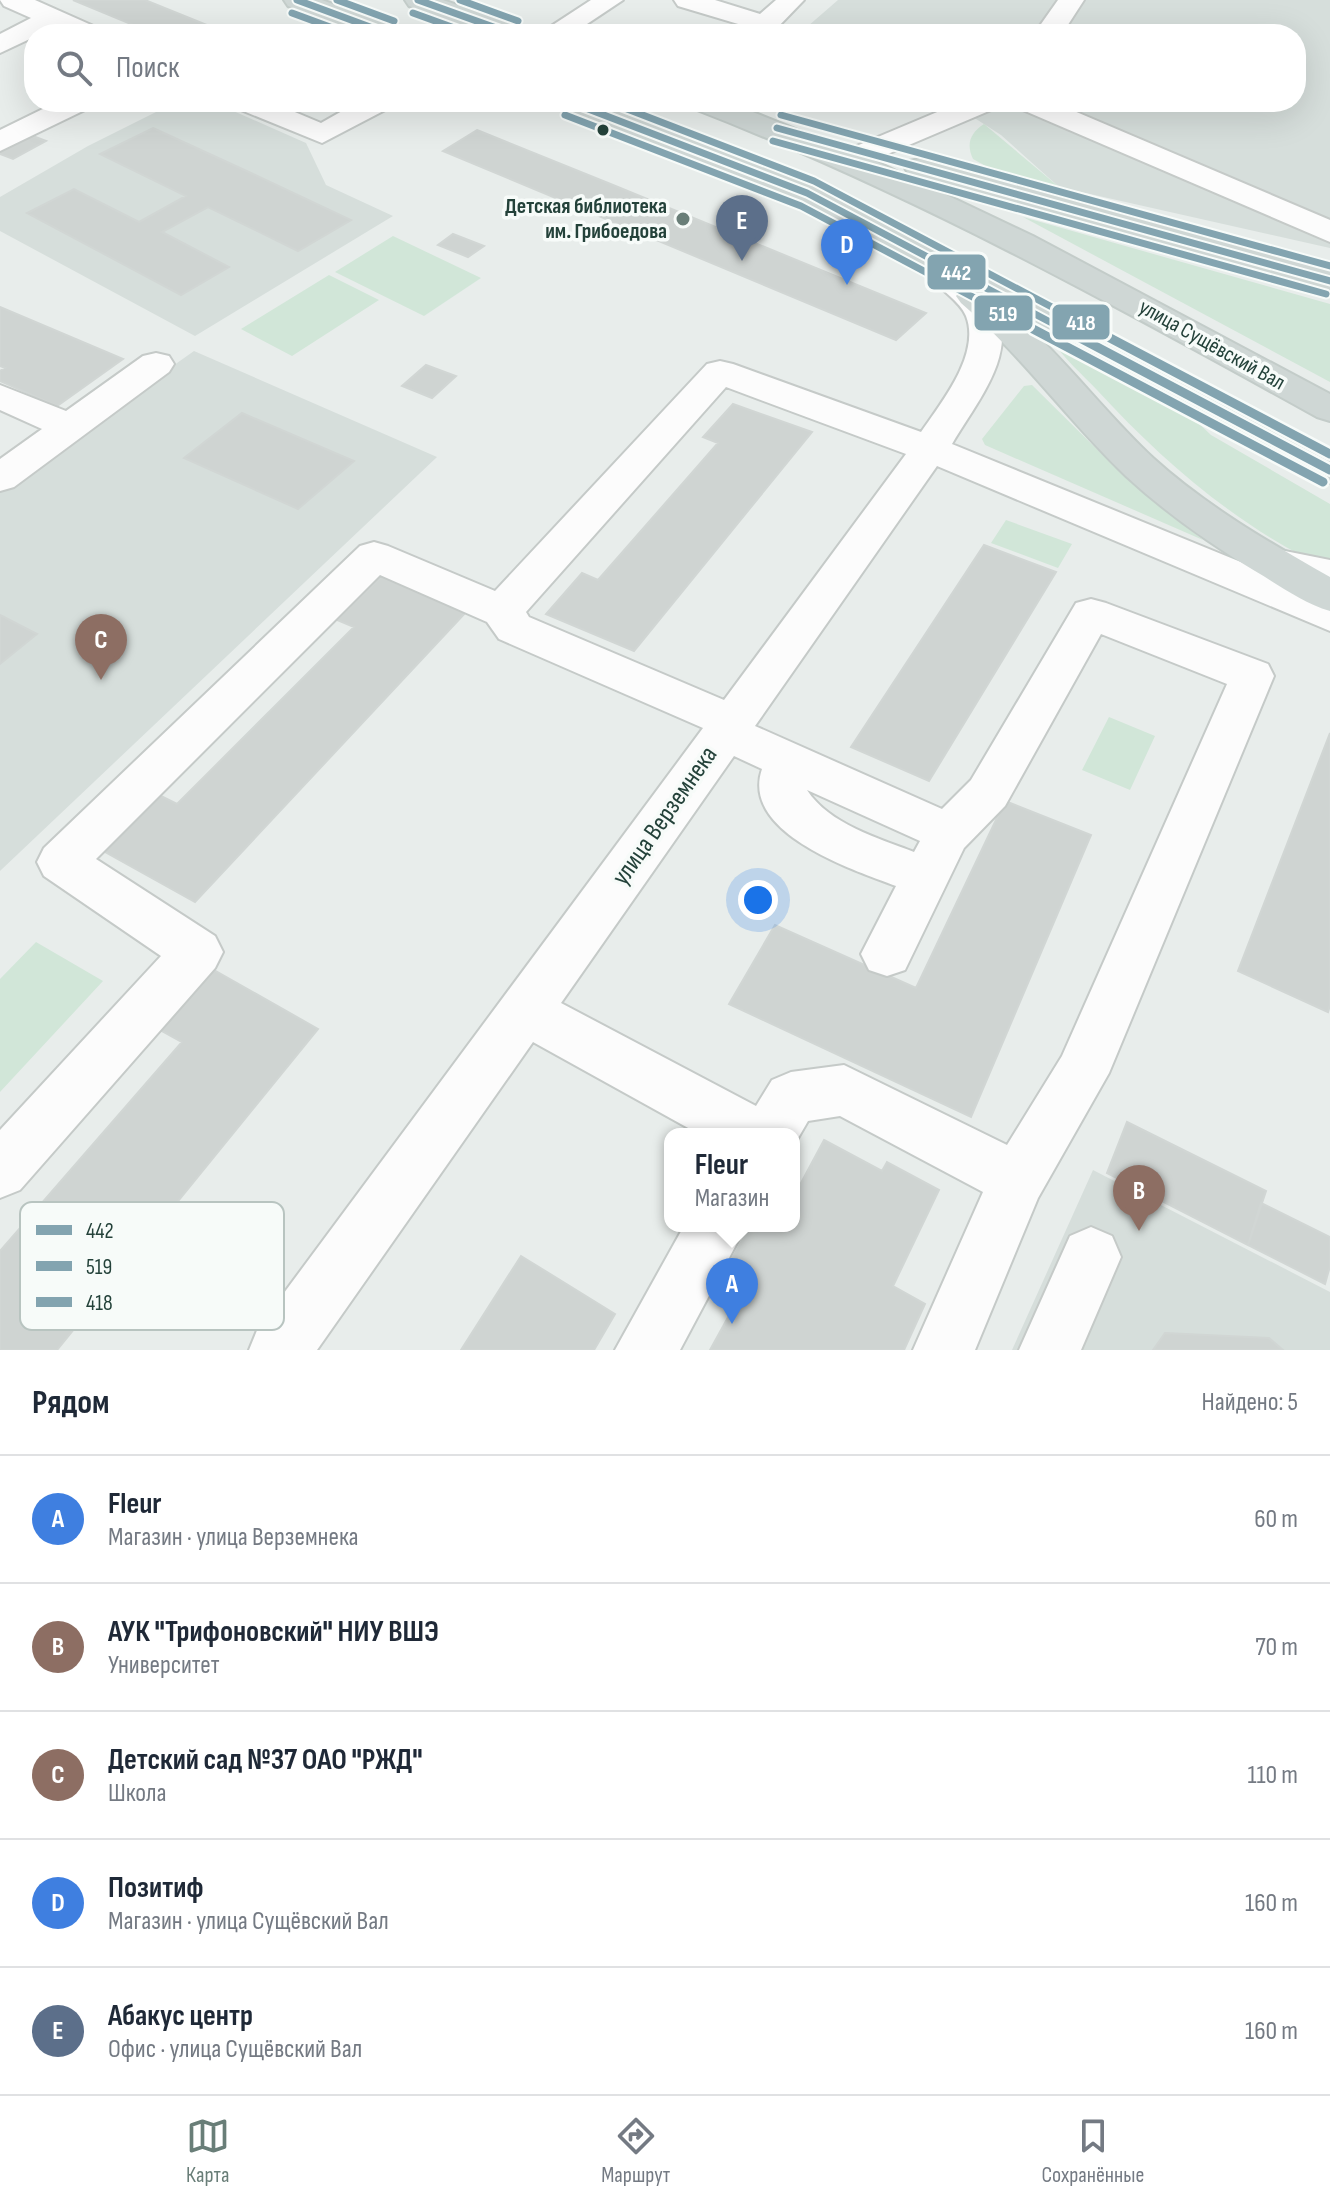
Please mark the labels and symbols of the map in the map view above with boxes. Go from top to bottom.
unlabelled marker [595,122,611,138]
place label: Детская библиотека им. Грибоедова [505,193,667,245]
pin: E [716,195,768,261]
marker: Детская библиотека им. Грибоедова [674,210,692,228]
pin: D [821,219,873,285]
line badge: 442 [926,253,987,291]
text: 442 [941,260,971,287]
line badge: 519 [973,294,1034,332]
street label: улица Сущёвский Вал [1134,294,1290,396]
text: 519 [989,301,1017,328]
line badge: 418 [1051,303,1111,341]
text: 418 [1066,310,1096,337]
pin: C [75,614,127,680]
street label: улица Верземнека [606,741,724,891]
your location [738,880,778,920]
pin: B [1113,1165,1165,1231]
legend [20,1202,284,1330]
text: 442 [86,1218,114,1245]
text: 519 [86,1254,112,1281]
pin: A [706,1258,758,1324]
text: 418 [86,1290,113,1317]

